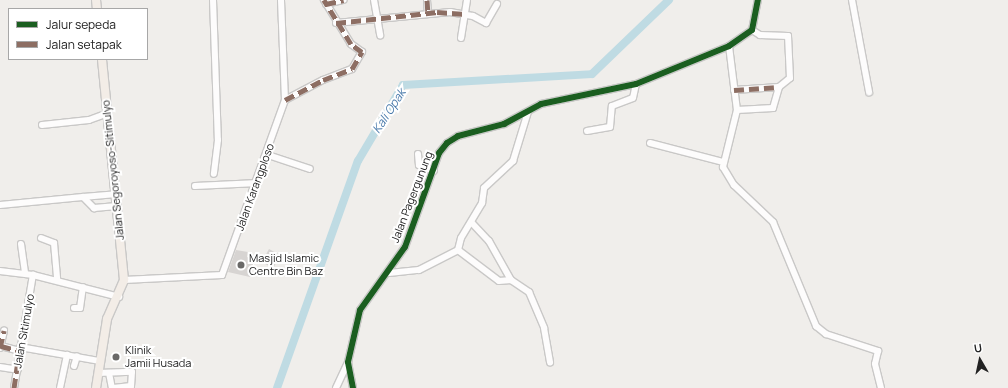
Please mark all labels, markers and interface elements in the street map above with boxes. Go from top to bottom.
legend [8,8,148,60]
text: Jalur sepeda [46,16,116,33]
text: Jalan setapak [46,36,122,53]
water label: Kali Opak [369,86,409,136]
street label: Jalan Segoroyoso-Sitimulyo [99,99,127,241]
street label: Jalan Karangploso [233,142,277,232]
street label: Jalan Pagergunung [388,149,436,245]
place label: Masjid Islamic Centre Bin Baz [249,252,323,278]
marker: Masjid Islamic Centre Bin Baz [236,260,246,270]
street label: Jalan Sitimulyo [11,293,37,369]
north arrow [960,340,1000,380]
text: U [973,340,983,356]
place label: Klinik Jamii Husada [125,344,191,370]
marker: Klinik Jamii Husada [110,351,122,363]

